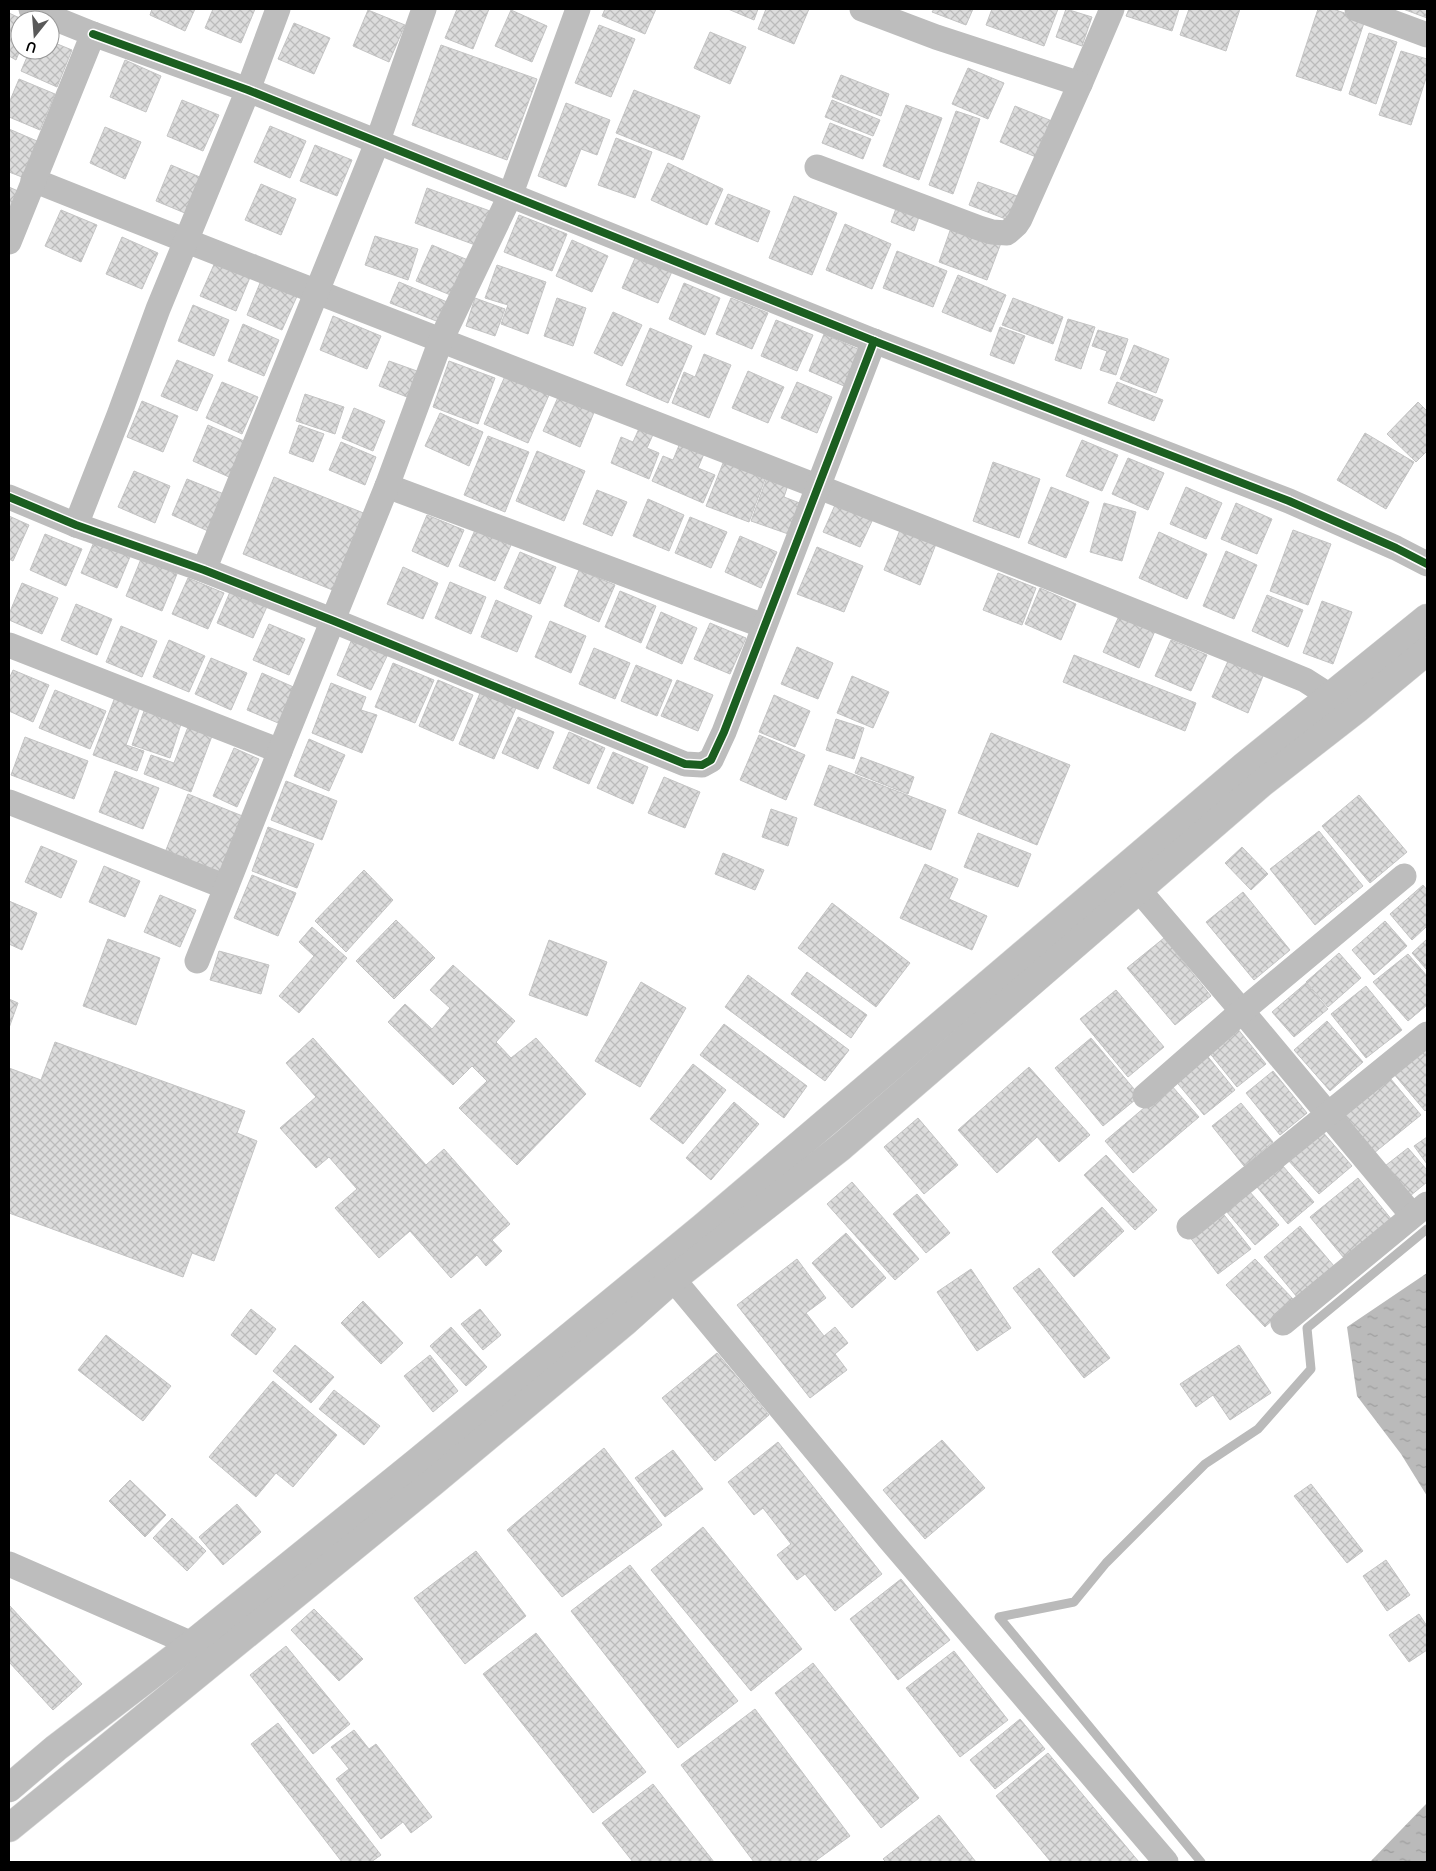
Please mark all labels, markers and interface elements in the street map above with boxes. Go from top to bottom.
north arrow [10,10,60,60]
text: U [24,37,39,58]

